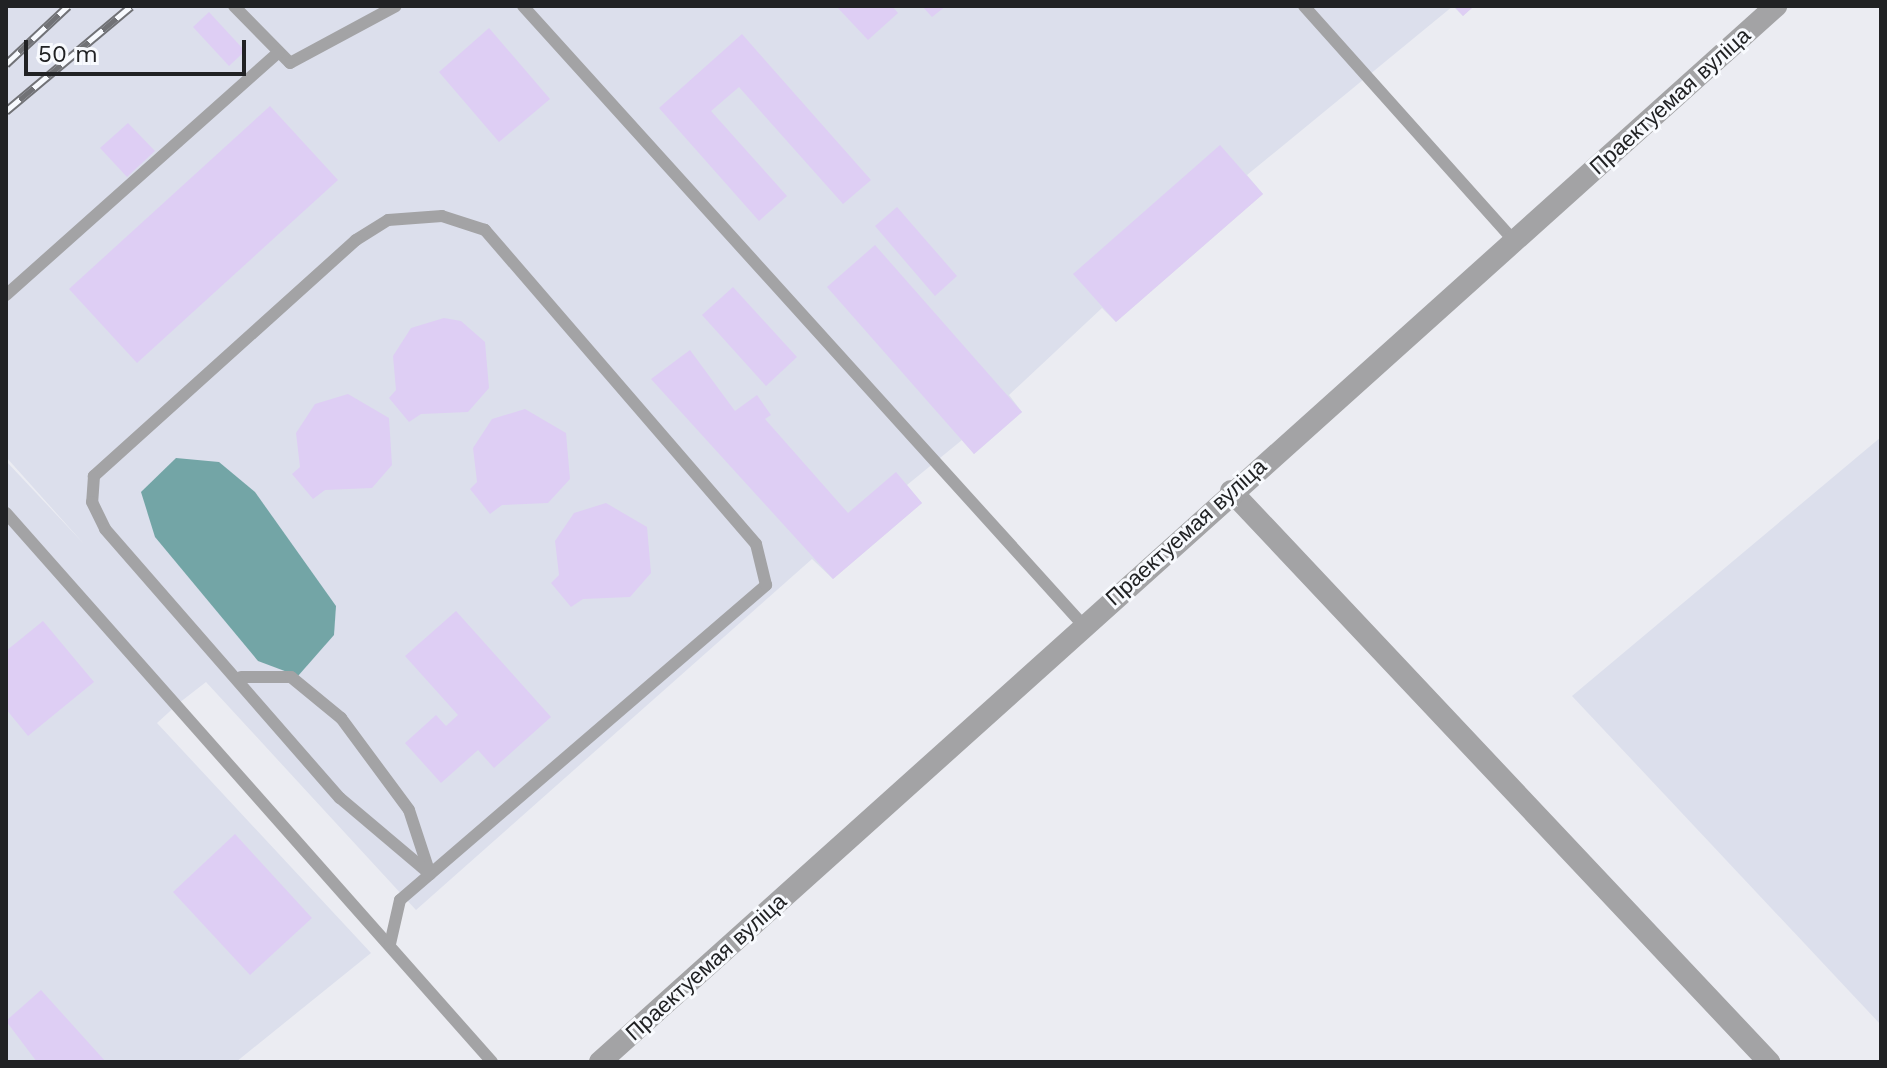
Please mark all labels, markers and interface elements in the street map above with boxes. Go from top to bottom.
street label: Праектуемая вуліца [1584,22,1756,180]
scale bar [28,24,250,74]
text: 50 m [38,40,98,68]
street label: Праектуемая вуліца [1100,453,1272,611]
street label: Праектуемая вуліца [620,888,792,1046]

